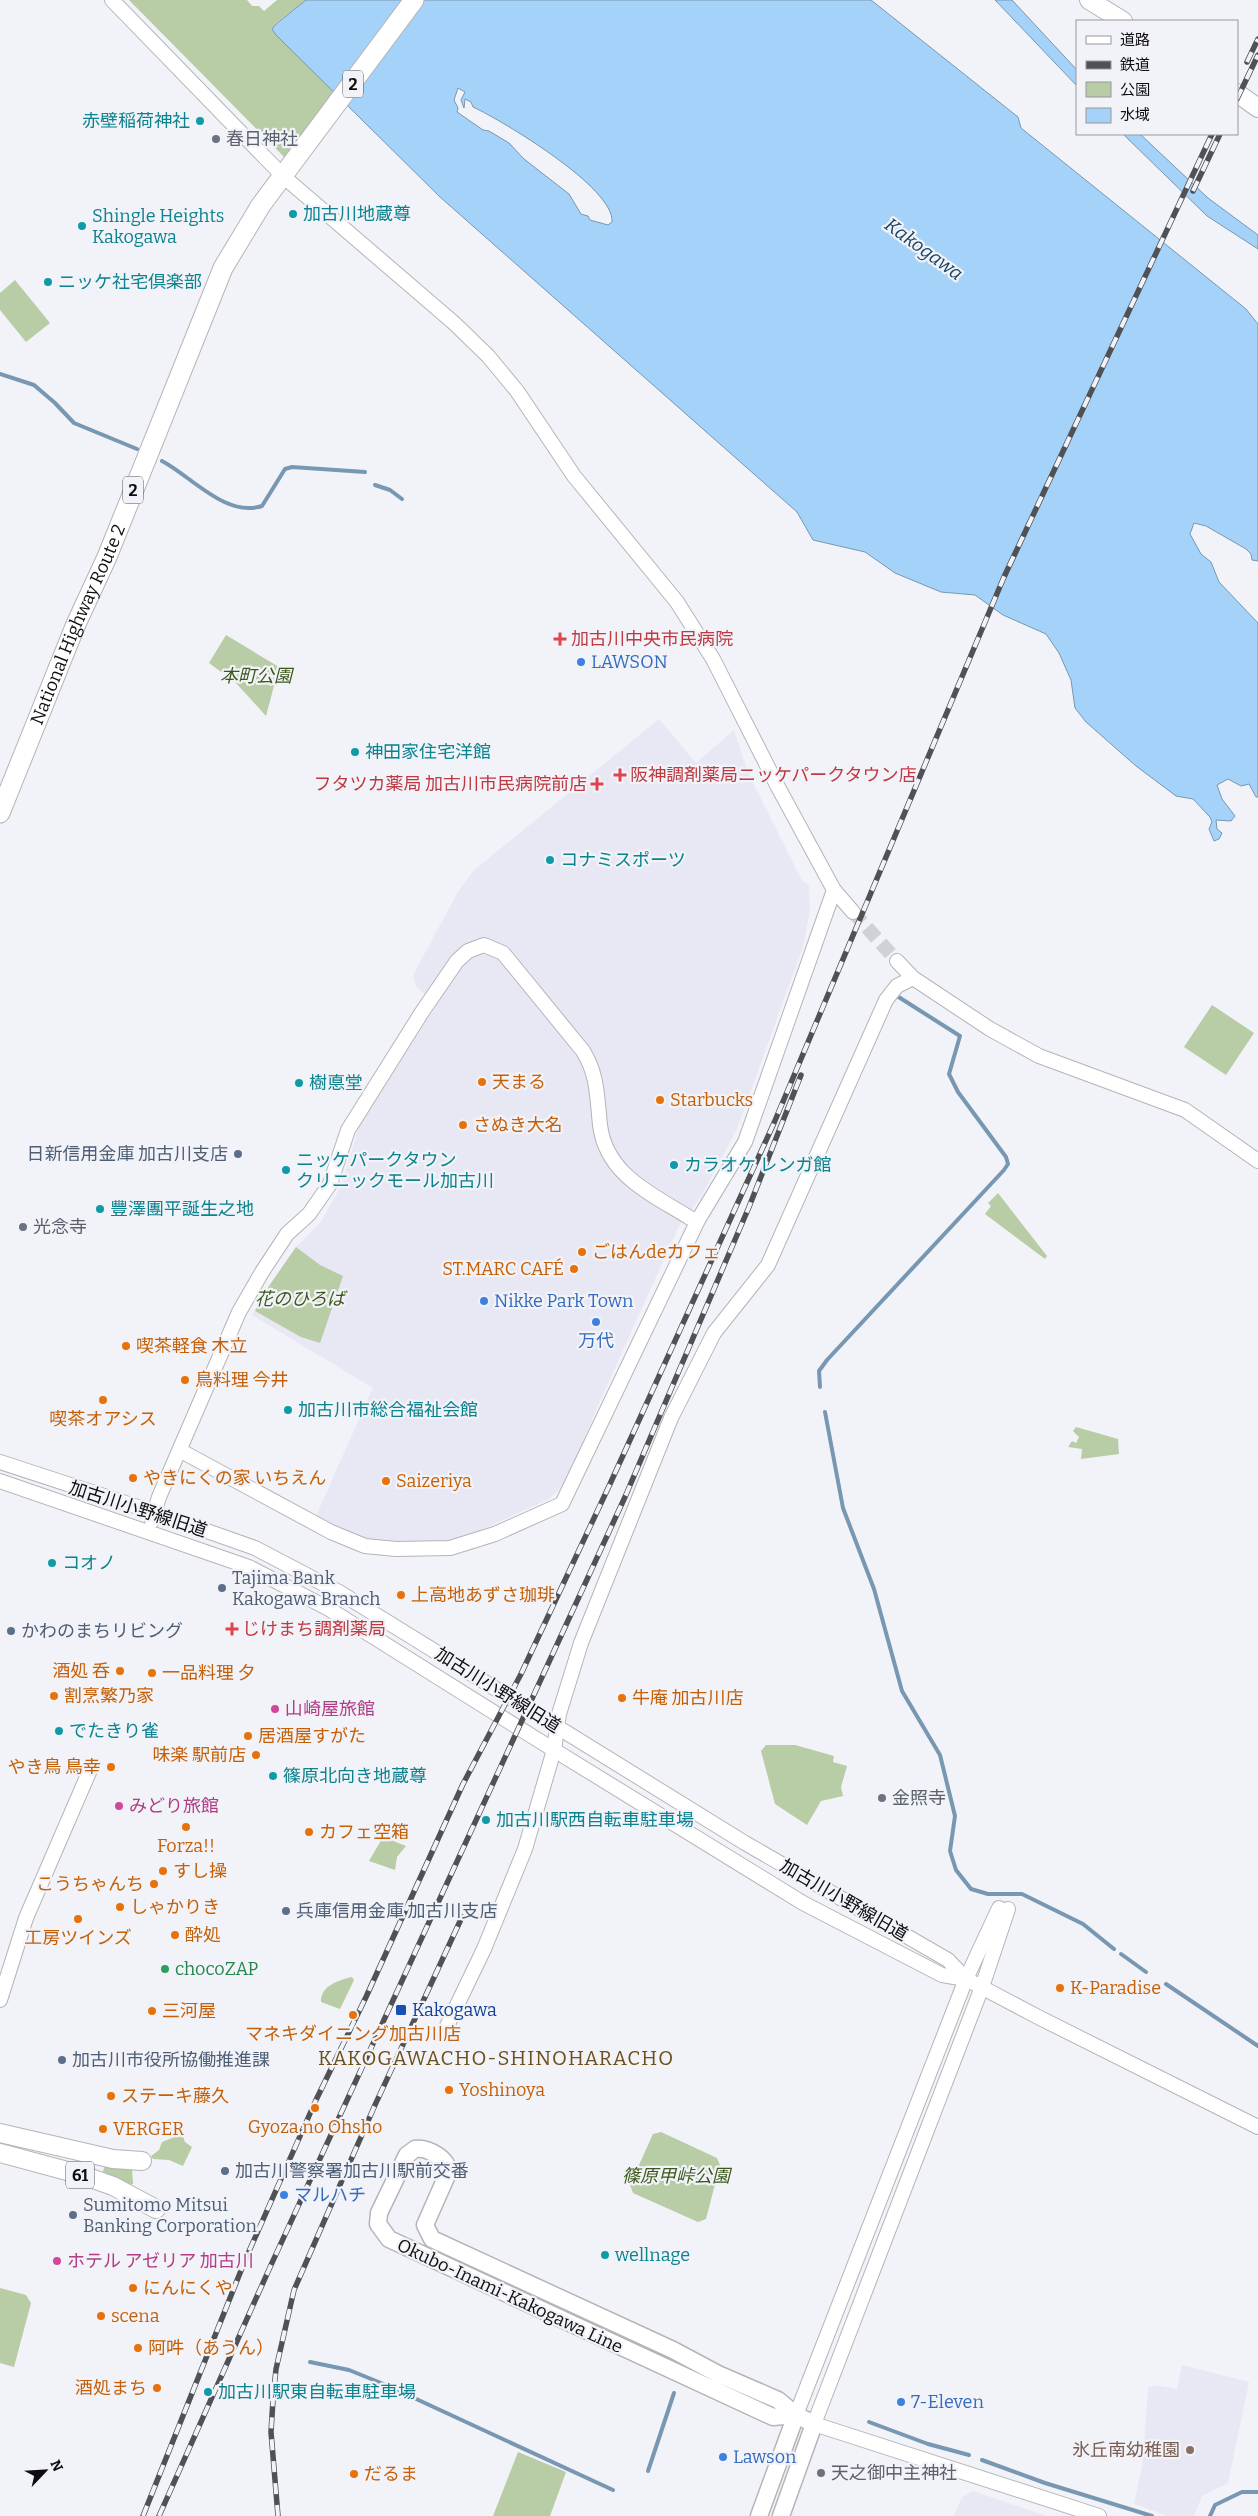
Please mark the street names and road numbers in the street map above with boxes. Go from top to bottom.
road number: 2 [343,70,363,98]
road number: 2 [123,476,143,504]
street label: National Highway Route 2 [26,521,130,728]
street label: 加古川小野線旧道 [66,1476,210,1542]
street label: 加古川小野線旧道 [431,1643,565,1737]
street label: 加古川小野線旧道 [776,1854,912,1946]
road number: 61 [66,2162,94,2188]
street label: Okubo-Inami-Kakogawa Line [394,2234,626,2358]

